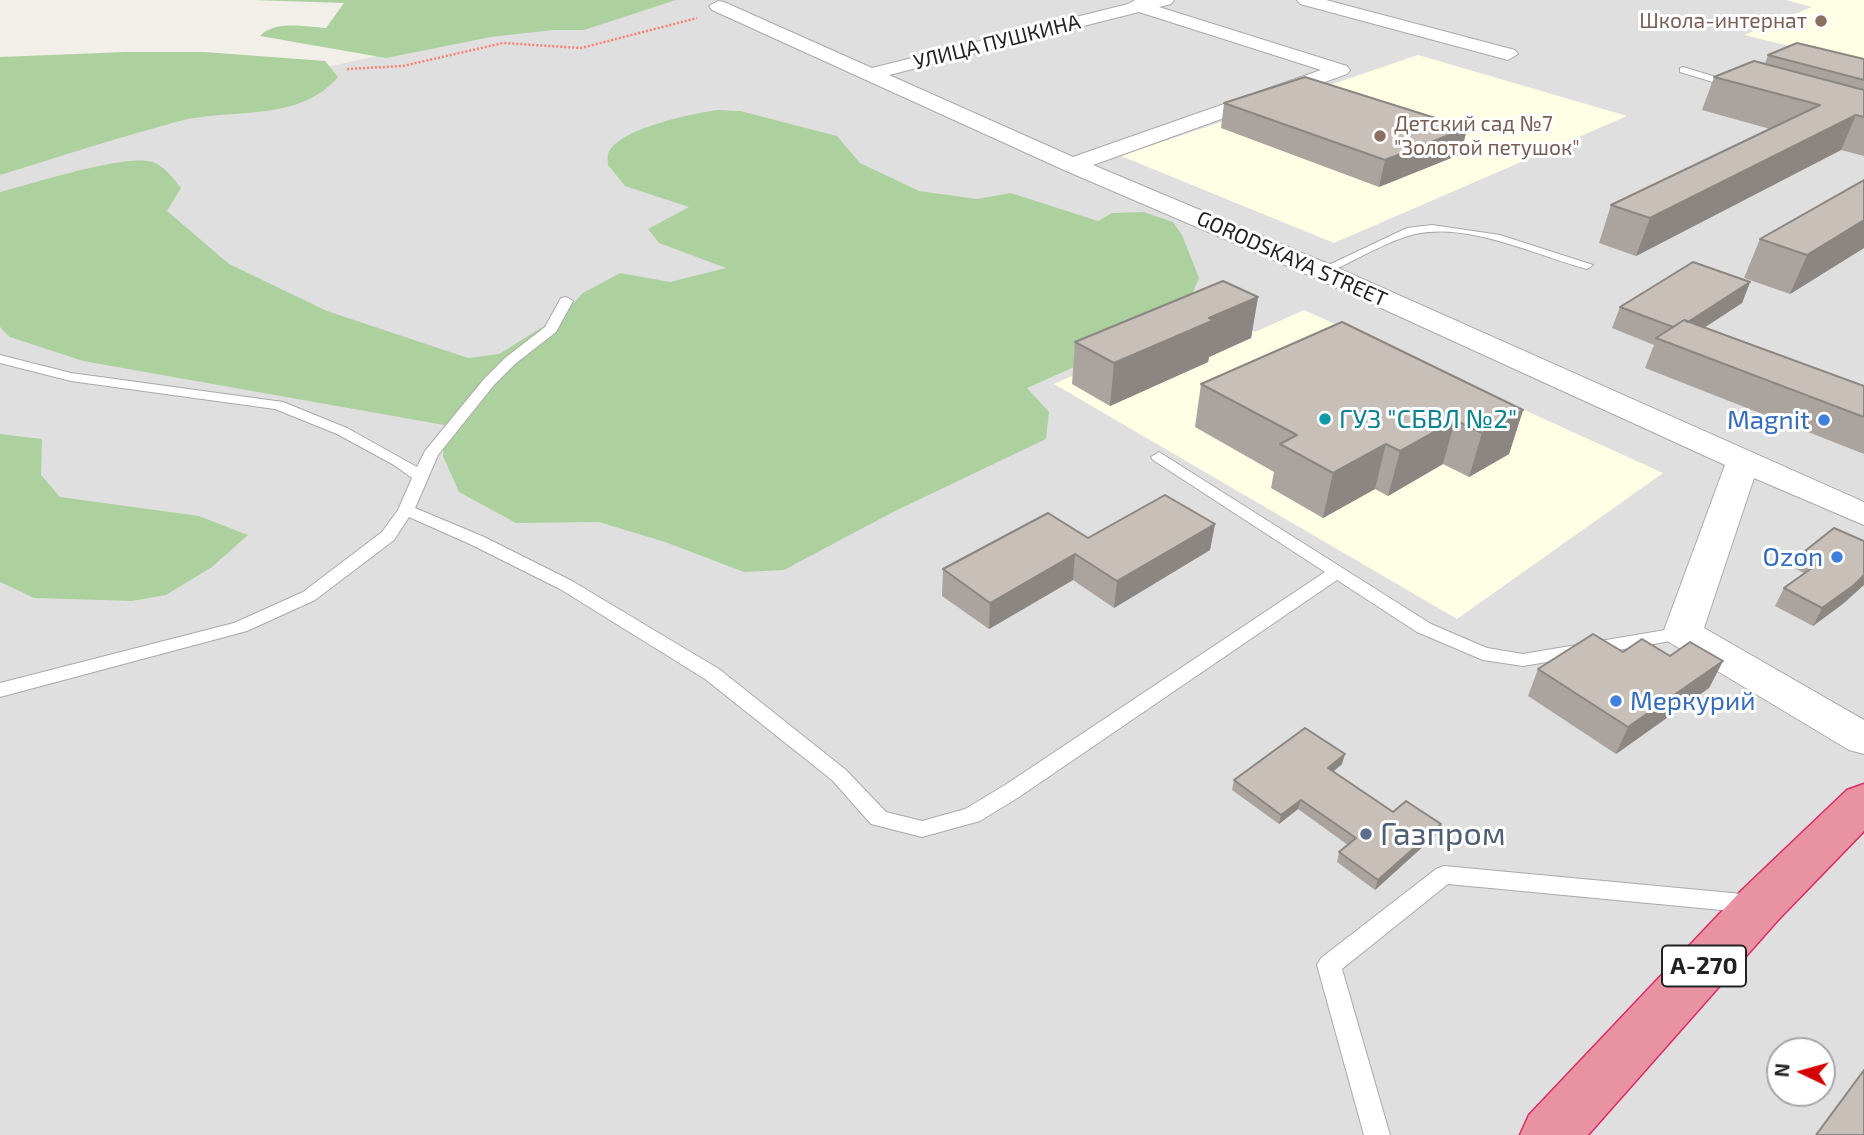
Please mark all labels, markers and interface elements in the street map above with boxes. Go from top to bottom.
place label: Школа-интернат [1639,8,1807,34]
street label: УЛИЦА ПУШКИНА [911,9,1083,75]
marker: Школа-интернат [1813,13,1829,29]
place label: Детский сад №7 "Золотой петушок" [1394,111,1580,161]
marker: Детский сад №7 "Золотой петушок" [1372,128,1388,144]
street label: GORODSKAYA STREET [1193,206,1391,312]
place label: ГУЗ "СБВЛ №2" [1339,403,1517,435]
place label: Magnit [1727,404,1810,436]
marker: ГУЗ "СБВЛ №2" [1317,411,1333,427]
marker: Magnit [1816,412,1832,428]
place label: Ozon [1763,541,1823,573]
marker: Ozon [1829,549,1845,565]
place label: Меркурий [1630,685,1755,717]
marker: Меркурий [1608,693,1624,709]
place label: Газпром [1380,815,1506,853]
marker: Газпром [1358,826,1374,842]
road number: А-270 [1662,946,1746,986]
north arrow [1766,1037,1836,1107]
text: N [1770,1062,1794,1078]

